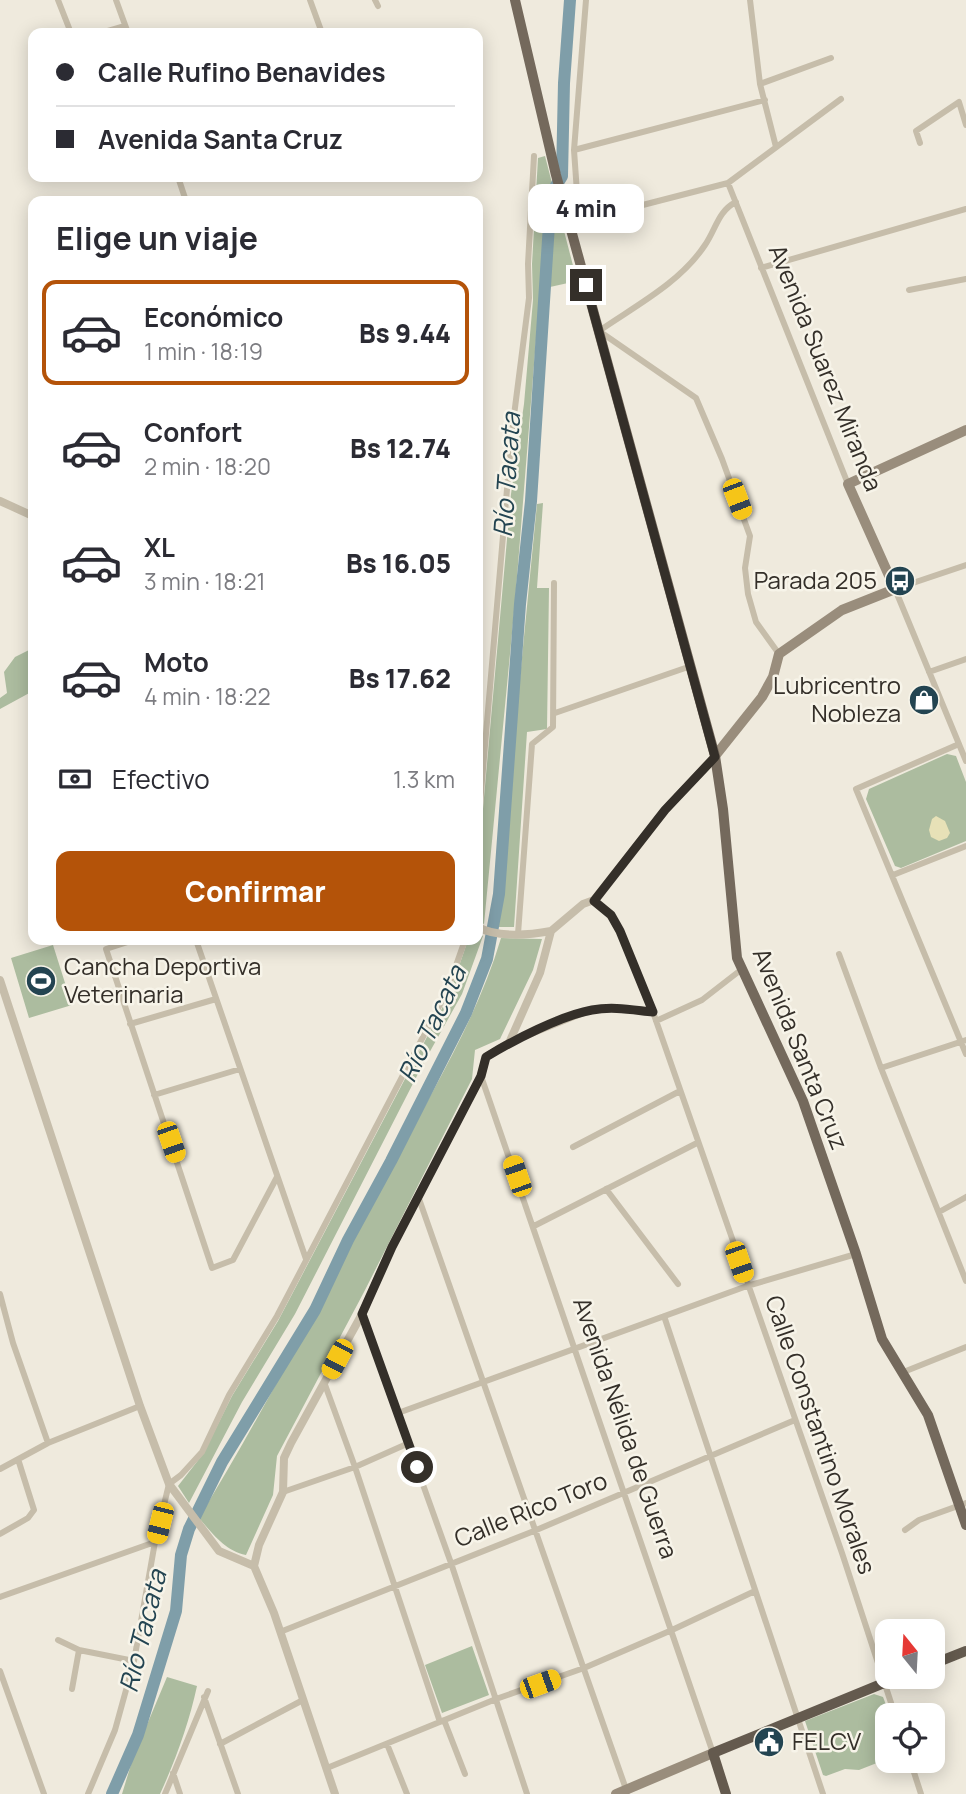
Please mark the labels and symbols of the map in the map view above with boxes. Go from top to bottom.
callout: 4 min [528,184,644,232]
street label: Avenida Suarez Miranda [762,239,891,496]
route end [570,269,602,301]
water label: Río Tacata [484,410,528,538]
car [720,476,755,522]
place label: Parada 205 [754,563,877,596]
bus stop icon: Parada 205 [883,564,917,598]
place label: Lubricentro Nobleza [773,668,901,729]
shop icon: Lubricentro Nobleza [907,683,941,717]
street label: Avenida Santa Cruz [746,943,857,1154]
place label: Cancha Deportiva Veterinaria [64,949,261,1010]
water label: Río Tacata [388,958,474,1088]
sports icon: Cancha Deportiva Veterinaria [24,964,58,998]
car [155,1119,188,1165]
car [501,1153,534,1199]
car [723,1239,756,1285]
street label: Calle Constantino Morales [758,1291,885,1578]
street label: Avenida Nélida de Guerra [566,1292,687,1563]
car [318,1336,357,1382]
route start [401,1451,433,1483]
street label: Calle Rico Toro [449,1463,612,1554]
car [145,1500,176,1546]
water label: Río Tacata [109,1564,175,1696]
north arrow [875,1619,945,1689]
car [517,1667,564,1701]
place label: FELCV [792,1724,862,1757]
public building icon: FELCV [752,1725,786,1759]

